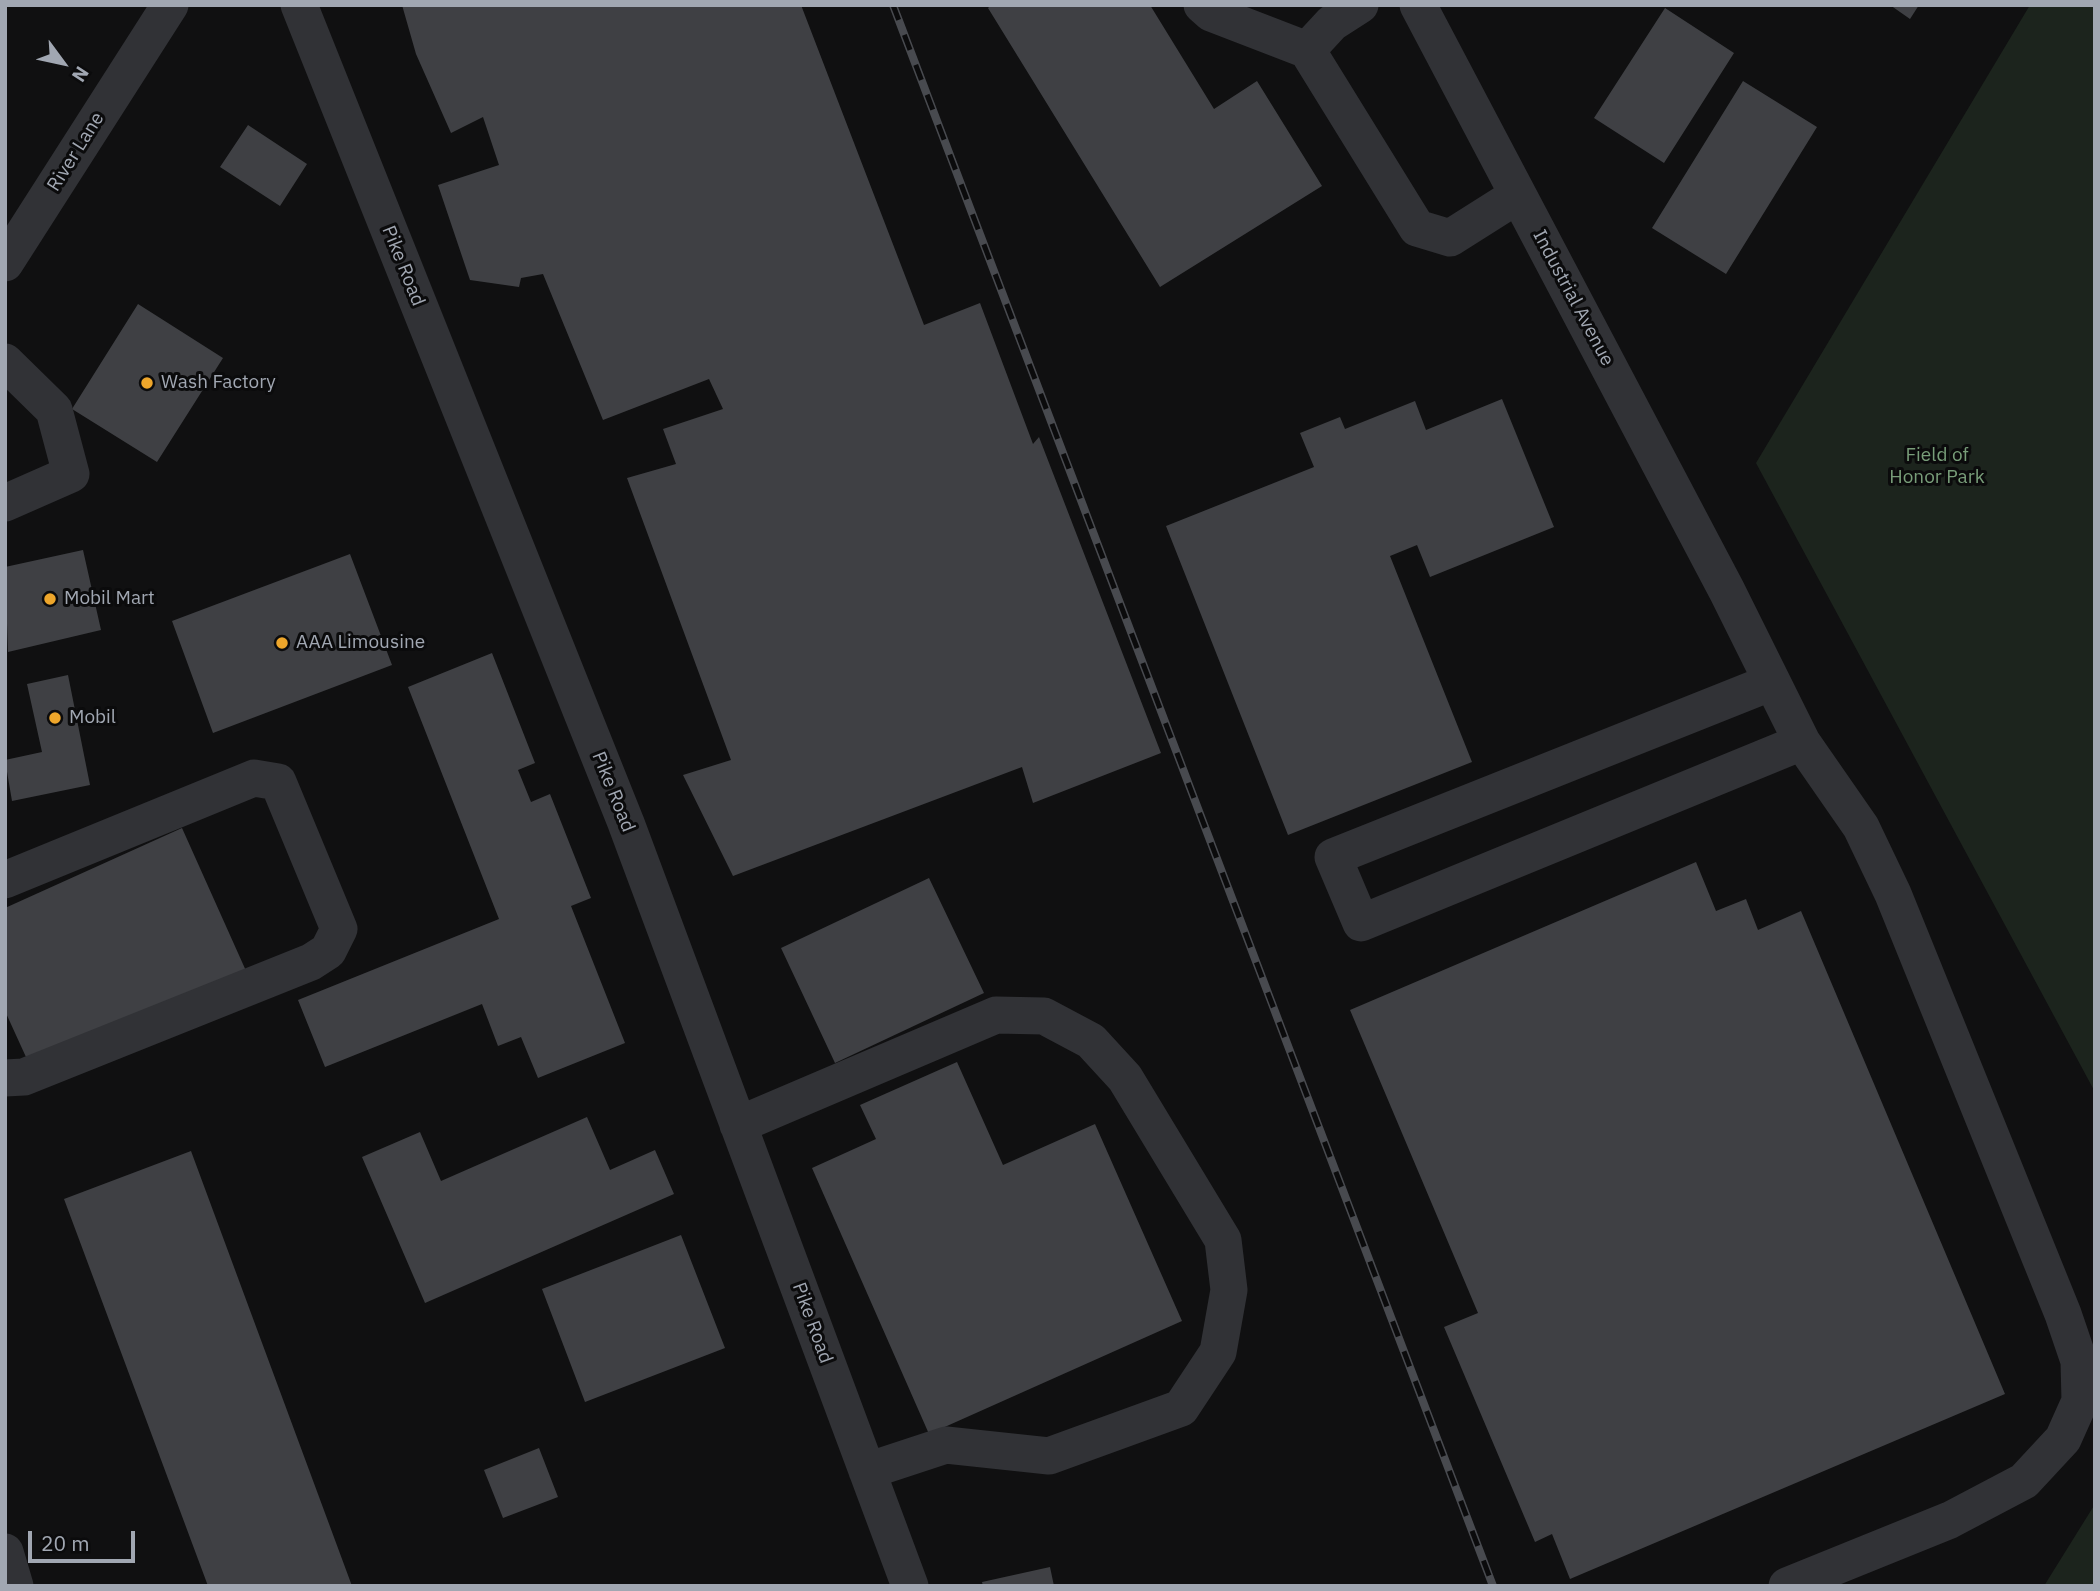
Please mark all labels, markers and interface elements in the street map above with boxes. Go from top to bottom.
north arrow [28,28,98,98]
text: N [67,62,94,87]
street label: River Lane [43,108,109,196]
street label: Pike Road [377,223,429,309]
street label: Industrial Avenue [1527,226,1619,370]
place label: Wash Factory [161,372,276,394]
marker: Wash Factory [139,375,155,391]
park label: Field of Honor Park [1889,445,1985,489]
place label: Mobil Mart [64,588,155,610]
marker: Mobil Mart [42,591,58,607]
place label: AAA Limousine [296,632,425,654]
marker: AAA Limousine [274,635,290,651]
place label: Mobil [69,707,116,729]
marker: Mobil [47,710,63,726]
street label: Pike Road [587,749,639,835]
street label: Pike Road [787,1279,837,1367]
scale bar [32,1518,138,1562]
text: 20 m [41,1529,90,1557]

